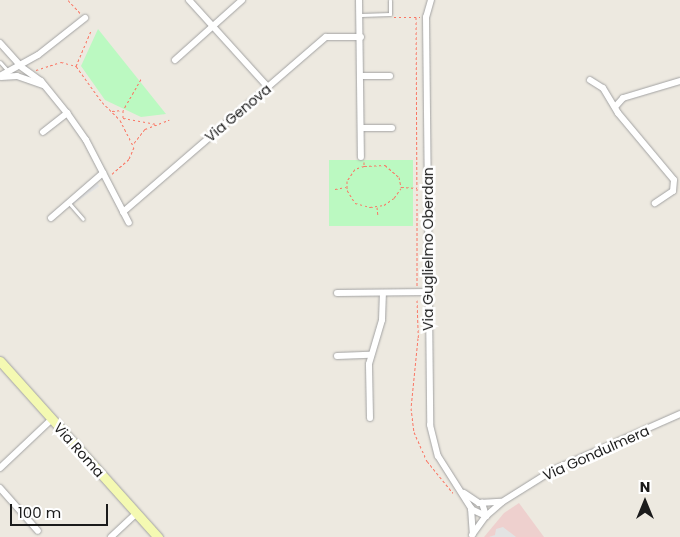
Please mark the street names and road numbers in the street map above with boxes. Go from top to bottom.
street label: Via Genova [202,81,274,145]
street label: Via Guglielmo Oberdan [420,167,436,331]
street label: Via Roma [50,419,108,481]
street label: Via Gondulmera [540,422,652,484]

